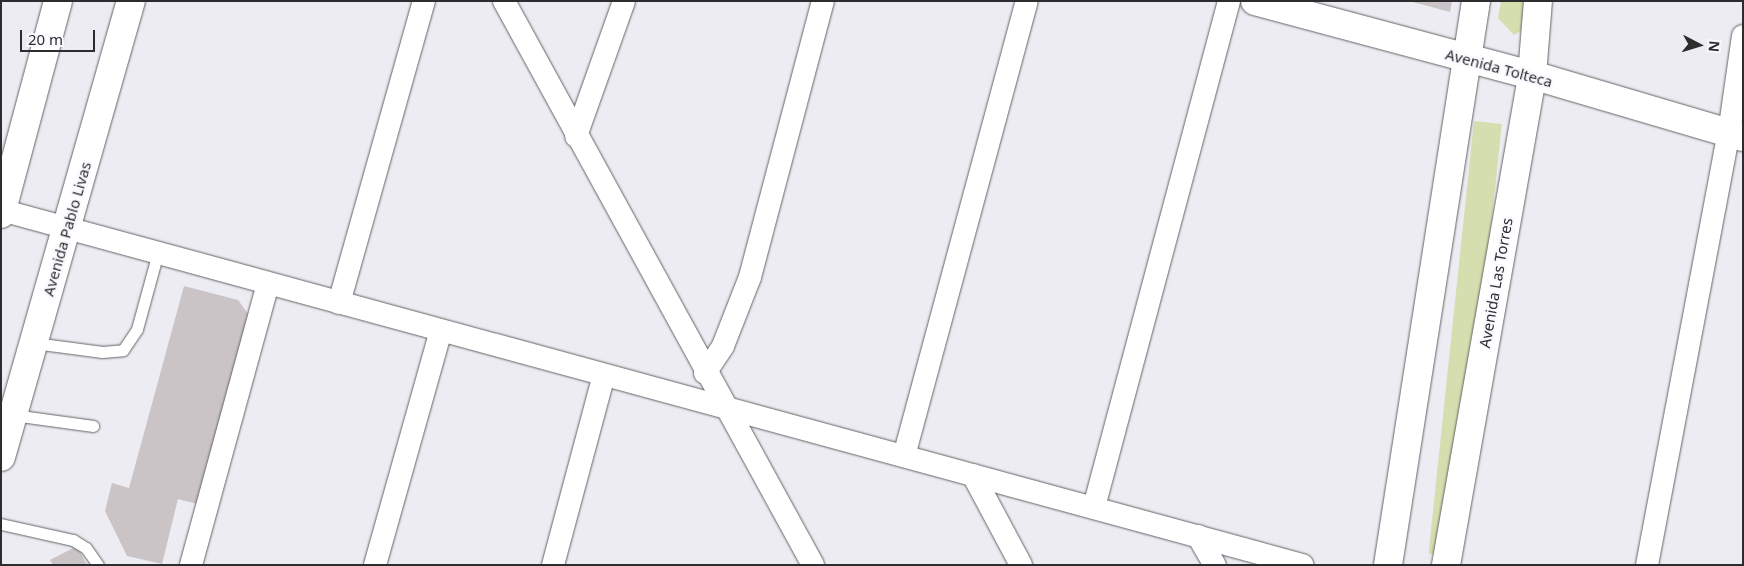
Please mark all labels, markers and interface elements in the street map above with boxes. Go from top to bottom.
scale bar [22,20,98,52]
north arrow [1674,20,1724,70]
text: 20 m [28,29,63,49]
text: N [1704,40,1724,53]
street label: Avenida Tolteca [1444,45,1554,91]
street label: Avenida Pablo Livas [39,160,95,298]
street label: Avenida Las Torres [1476,217,1516,349]

